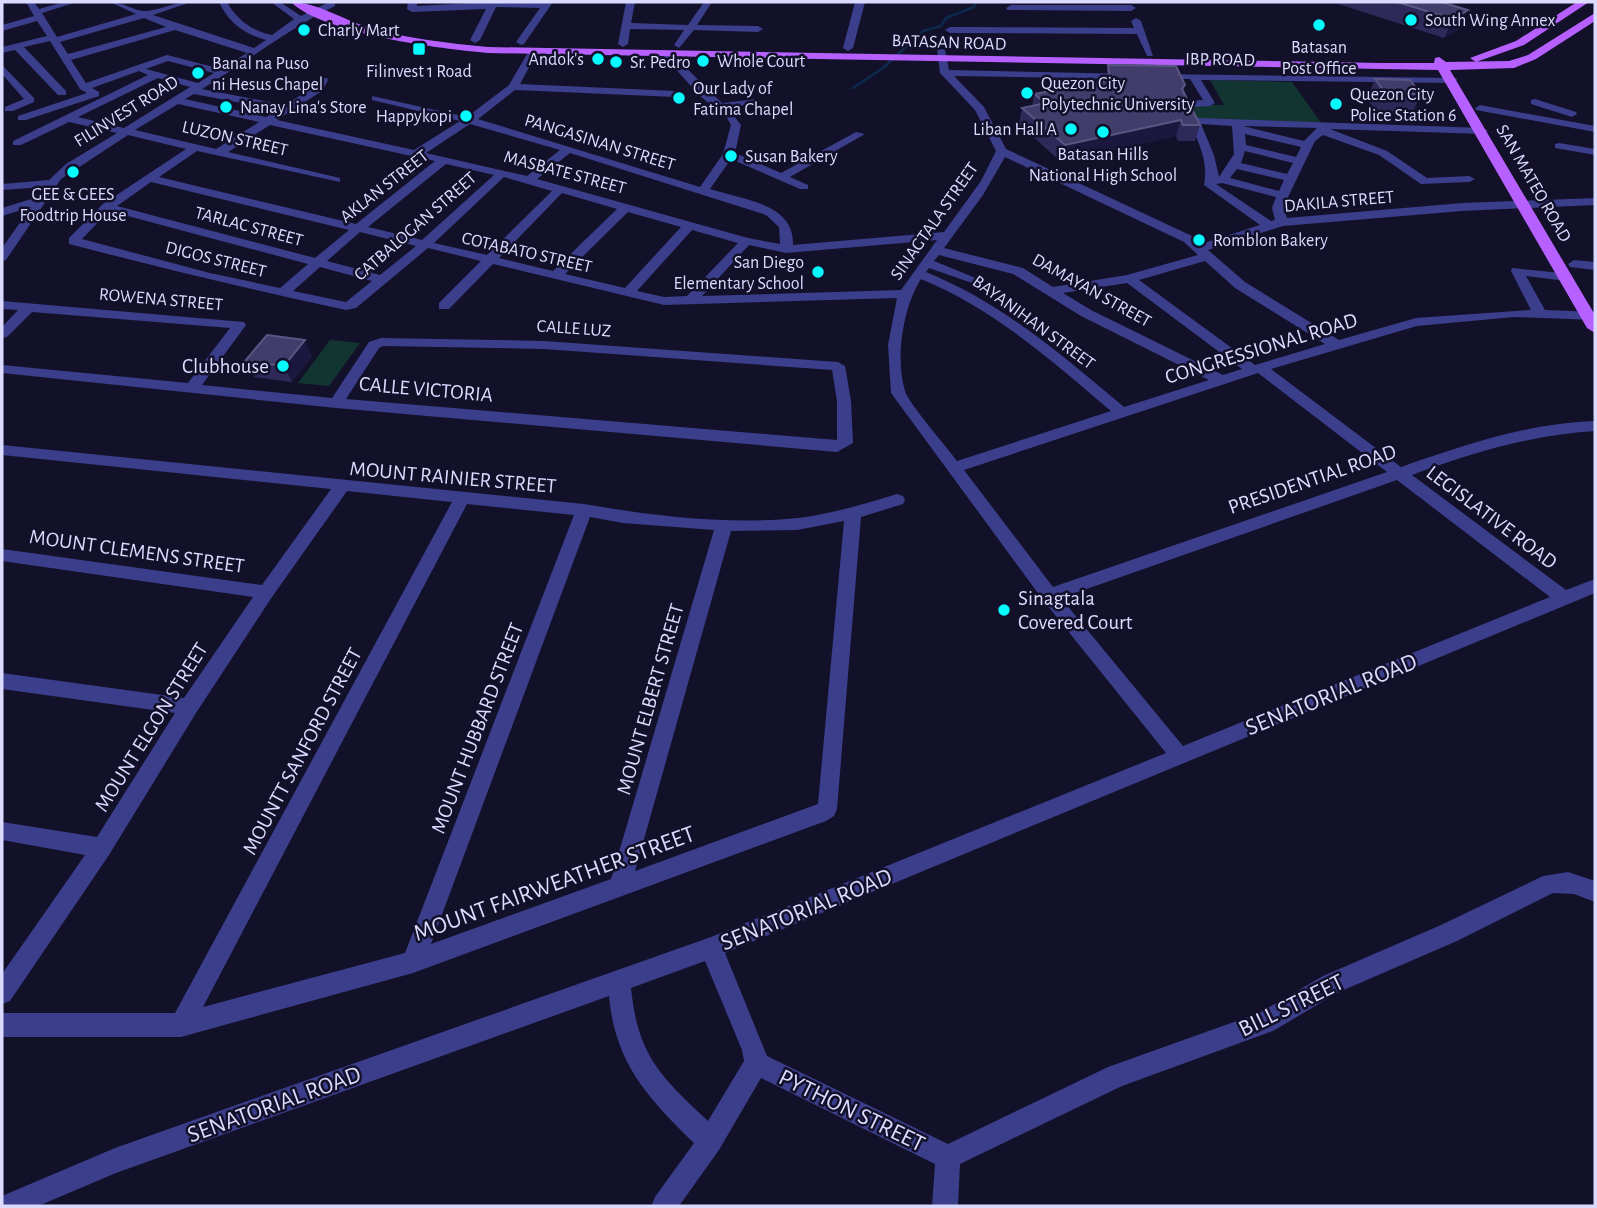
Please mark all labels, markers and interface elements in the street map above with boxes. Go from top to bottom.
marker: South Wing Annex [1403,12,1419,28]
place label: South Wing Annex [1425,12,1556,30]
marker: Batasan Post Office [1311,17,1327,33]
marker: Charly Mart [296,22,312,38]
place label: Charly Mart [318,22,400,40]
street label: BATASAN ROAD [891,32,1006,54]
place label: Batasan Post Office [1282,39,1356,78]
marker: Filinvest 1 Road [411,41,427,57]
street label: IBP ROAD [1185,50,1255,70]
place label: Andok's [528,51,584,69]
marker: Andok's [590,51,606,67]
marker: Whole Court [695,53,711,69]
place label: Whole Court [717,53,805,71]
marker: Sr. Pedro [608,54,624,70]
place label: Sr. Pedro [630,54,691,72]
place label: Banal na Puso ni Hesus Chapel [212,55,323,94]
place label: Filinvest 1 Road [366,63,472,81]
marker: Banal na Puso ni Hesus Chapel [190,65,206,81]
street label: FILINVEST ROAD [71,73,182,151]
place label: Quezon City Polytechnic University [1041,75,1195,114]
place label: Our Lady of Fatima Chapel [693,80,793,119]
marker: Quezon City Polytechnic University [1019,85,1035,101]
place label: Quezon City Police Station 6 [1350,86,1456,125]
marker: Our Lady of Fatima Chapel [671,90,687,106]
marker: Quezon City Police Station 6 [1328,96,1344,112]
marker: Nanay Lina's Store [218,99,234,115]
place label: Nanay Lina's Store [240,99,366,117]
place label: Happykopi [376,108,452,126]
marker: Happykopi [458,108,474,124]
street label: PANGASINAN STREET [522,111,677,175]
street label: LUZON STREET [180,118,290,160]
place label: Liban Hall A [973,121,1058,139]
marker: Liban Hall A [1063,121,1079,137]
street label: SAN MATEO ROAD [1492,122,1574,245]
marker: Batasan Hills National High School [1095,124,1111,140]
place label: Batasan Hills National High School [1029,146,1177,185]
street label: AKLAN STREET [337,147,432,227]
street label: MASBATE STREET [502,148,628,198]
marker: Susan Bakery [723,148,739,164]
place label: Susan Bakery [745,148,838,166]
street label: SINAGTALA STREET [888,159,982,284]
marker: GEE & GEES Foodtrip House [65,164,81,180]
street label: CATBALOGAN STREET [351,169,480,285]
place label: GEE & GEES Foodtrip House [19,186,127,225]
street label: DAKILA STREET [1283,188,1395,216]
street label: TARLAC STREET [193,204,305,250]
street label: COTABATO STREET [460,229,594,277]
marker: Romblon Bakery [1191,232,1207,248]
place label: Romblon Bakery [1213,232,1328,250]
street label: DIGOS STREET [164,239,268,281]
street label: DAMAYAN STREET [1029,251,1154,331]
place label: San Diego Elementary School [674,254,804,293]
marker: San Diego Elementary School [810,264,826,280]
street label: BAYANIHAN STREET [969,272,1098,373]
street label: ROWENA STREET [98,286,224,314]
street label: CONGRESSIONAL ROAD [1162,309,1360,388]
street label: CALLE LUZ [536,317,612,341]
place label: Clubhouse [182,356,269,377]
marker: Clubhouse [275,358,291,374]
street label: CALLE VICTORIA [358,373,494,406]
street label: PRESIDENTIAL ROAD [1225,441,1399,518]
street label: MOUNT RAINIER STREET [349,458,557,497]
street label: LEGISLATIVE ROAD [1422,462,1561,573]
street label: MOUNT CLEMENS STREET [28,526,246,577]
place label: Sinagtala Covered Court [1018,588,1133,633]
street label: MOUNT ELBERT STREET [613,601,688,797]
marker: Sinagtala Covered Court [996,602,1012,618]
street label: MOUNT HUBBARD STREET [428,620,527,836]
street label: MOUNT ELGON STREET [91,639,212,815]
street label: MOUNTT SANFORD STREET [239,644,366,858]
street label: SENATORIAL ROAD [1242,650,1421,740]
street label: MOUNT FAIRWEATHER STREET [411,822,698,946]
street label: SENATORIAL ROAD [717,865,896,955]
street label: BILL STREET [1235,970,1348,1042]
street label: SENATORIAL ROAD [184,1062,364,1147]
street label: PYTHON STREET [775,1065,929,1157]

